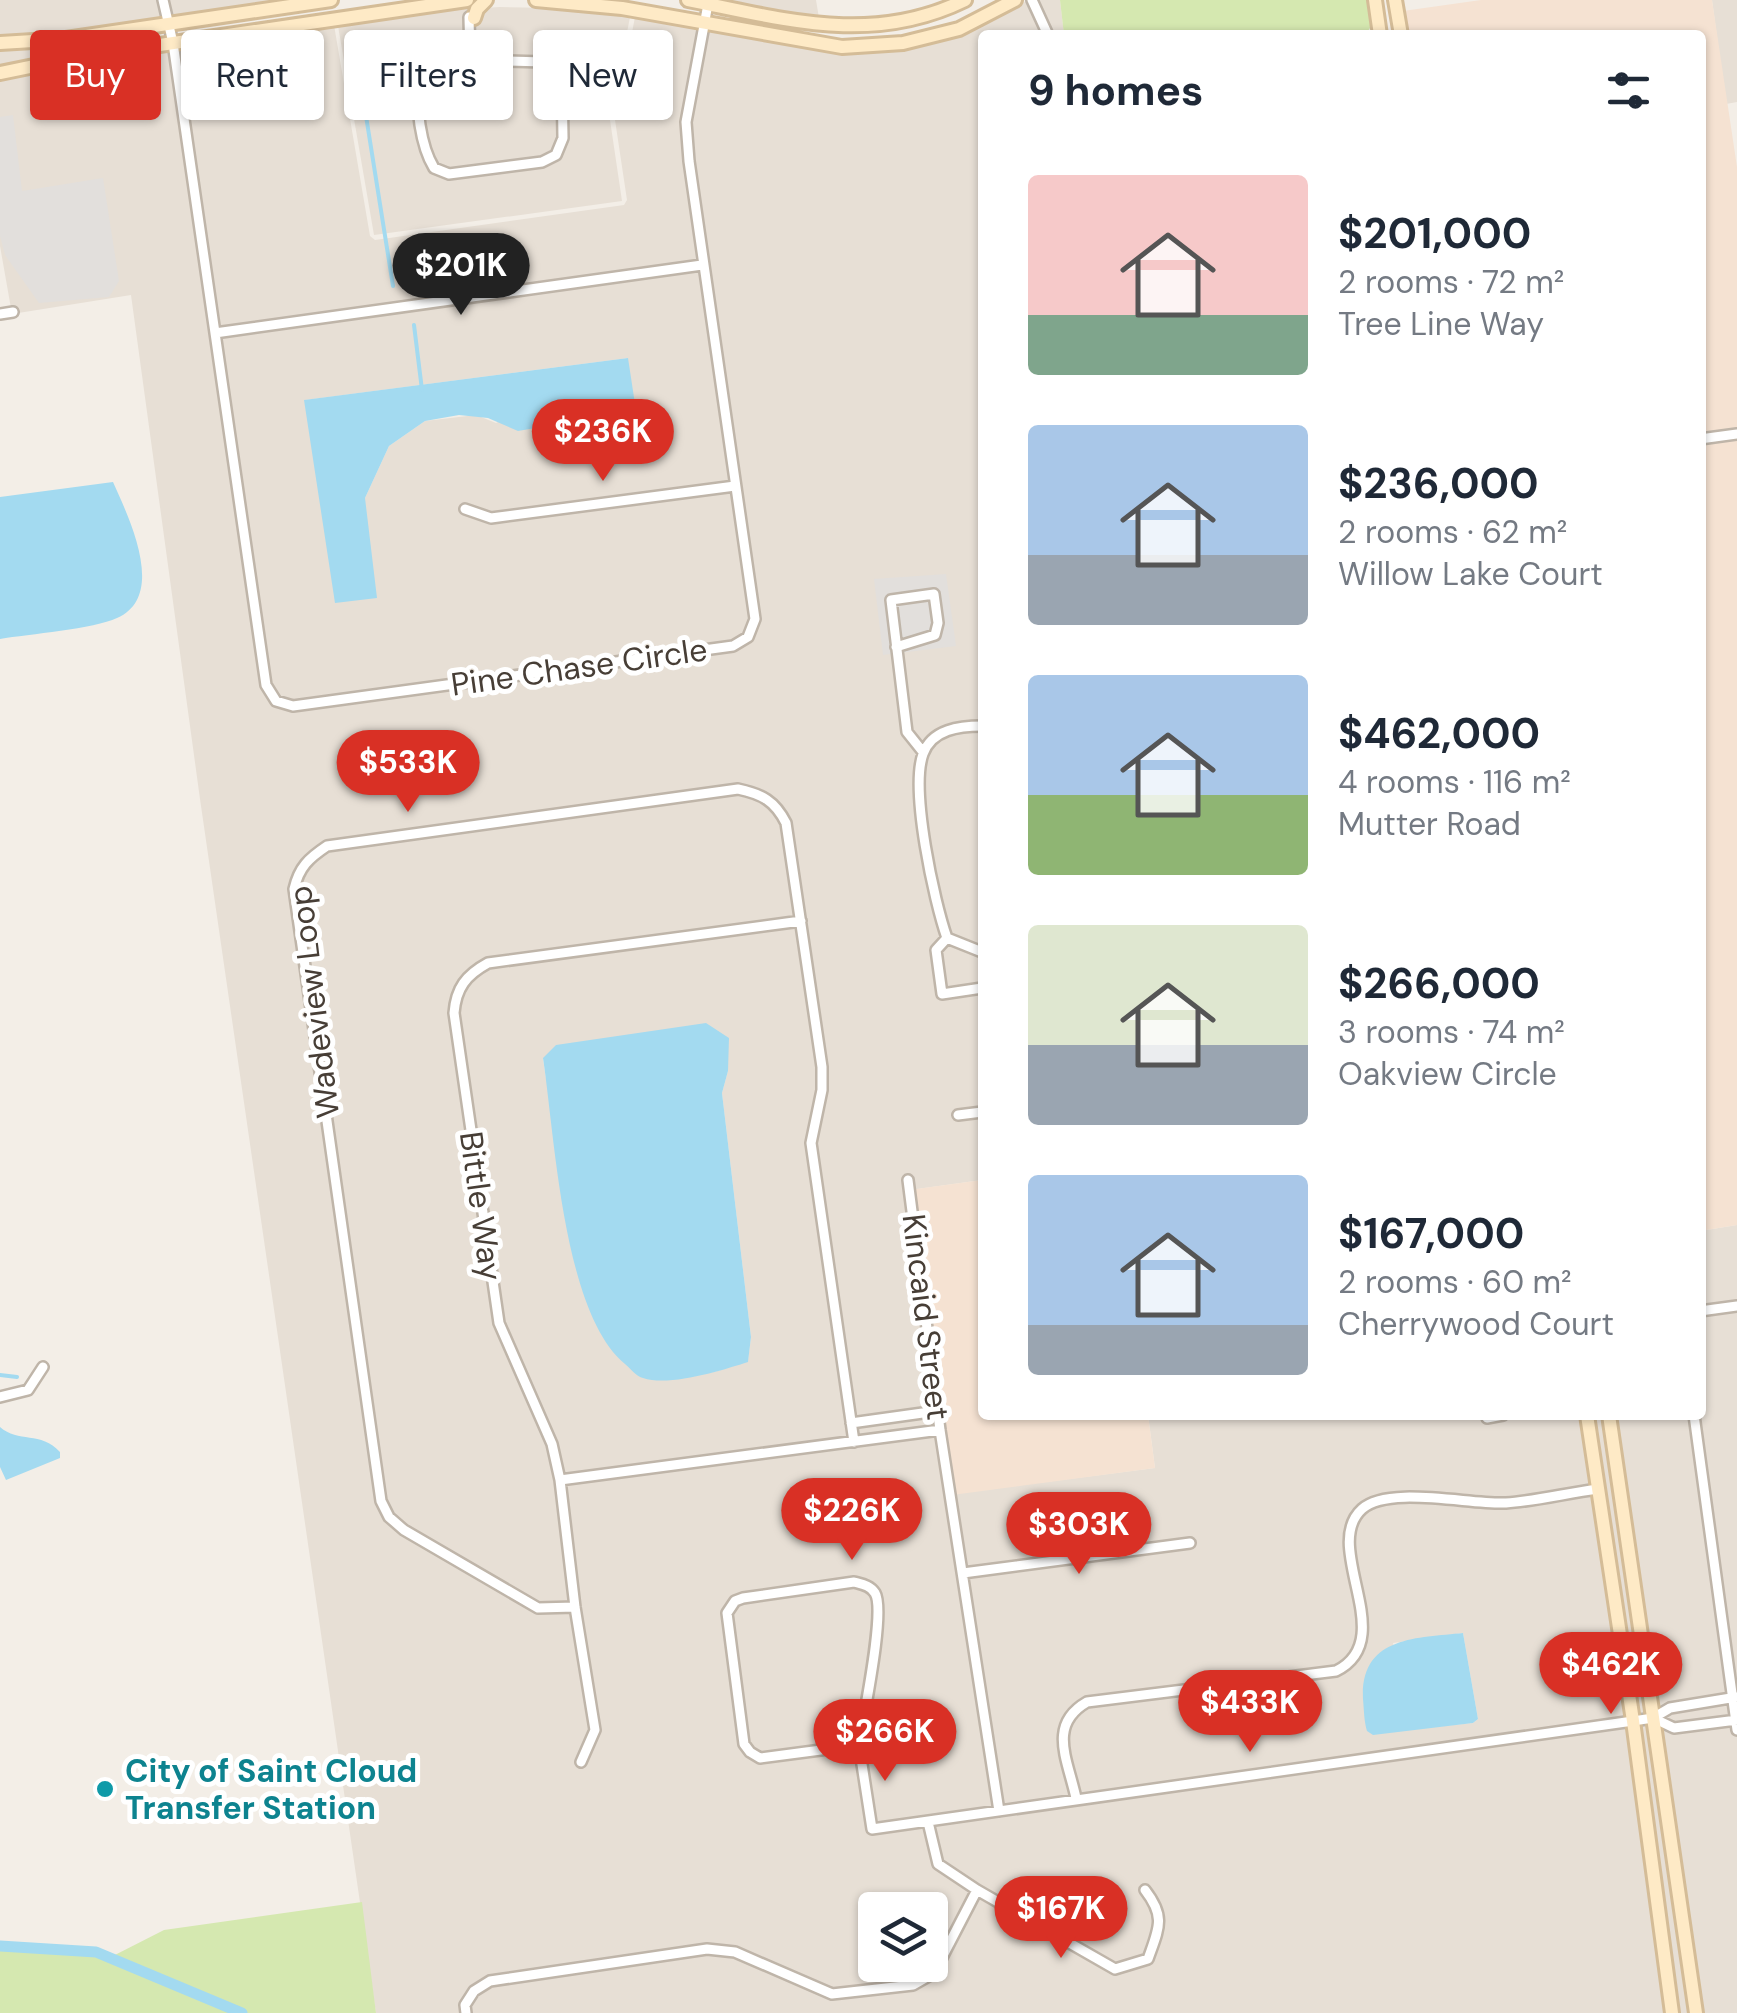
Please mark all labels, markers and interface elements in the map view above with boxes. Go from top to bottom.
chip: Buy [30,30,161,120]
chip: Rent [181,30,324,120]
chip: Filters [344,30,513,120]
chip: New [533,30,673,120]
text: 9 homes [1028,63,1203,118]
icon: filters [1601,63,1656,118]
text: $201,000 [1338,206,1531,261]
icon: home [1108,215,1228,335]
pin: $201K [391,233,531,318]
text: $201K [415,244,507,286]
text: 2 rooms · 72 m² [1338,261,1564,303]
text: Tree Line Way [1338,303,1544,345]
pin: $236K [533,399,673,484]
text: $236K [554,410,652,452]
text: $236,000 [1338,456,1539,511]
icon: home [1108,465,1228,585]
text: 2 rooms · 62 m² [1338,511,1567,553]
text: Willow Lake Court [1338,553,1603,595]
street label: Pine Chase Circle [448,628,710,706]
text: $462,000 [1338,706,1540,761]
icon: home [1108,715,1228,835]
pin: $533K [338,730,478,815]
text: $533K [359,741,457,783]
text: 4 rooms · 116 m² [1338,761,1571,803]
text: Mutter Road [1338,803,1521,845]
street label: Wadeview Loop [279,884,349,1120]
text: $266,000 [1338,956,1540,1011]
icon: home [1108,965,1228,1085]
text: 3 rooms · 74 m² [1338,1011,1565,1053]
text: Oakview Circle [1338,1053,1557,1095]
street label: Bittle Way [450,1129,512,1283]
text: $167,000 [1338,1206,1524,1261]
street label: Kincaid Street [893,1212,959,1422]
icon: home [1108,1215,1228,1335]
text: 2 rooms · 60 m² [1338,1261,1572,1303]
text: Cherrywood Court [1338,1303,1614,1345]
pin: $226K [782,1478,922,1563]
text: $226K [803,1489,901,1531]
pin: $303K [1009,1492,1149,1577]
text: $303K [1028,1503,1130,1545]
pin: $462K [1541,1632,1681,1717]
text: $462K [1561,1643,1661,1685]
pin: $433K [1180,1670,1320,1755]
text: $433K [1200,1681,1300,1723]
pin: $266K [815,1699,955,1784]
text: $266K [835,1710,935,1752]
place label: City of Saint Cloud Transfer Station [125,1750,417,1829]
marker: City of Saint Cloud Transfer Station [94,1778,116,1800]
pin: $167K [991,1876,1131,1961]
text: $167K [1017,1887,1106,1929]
map controls [858,1892,948,1982]
button: layers [858,1892,948,1982]

